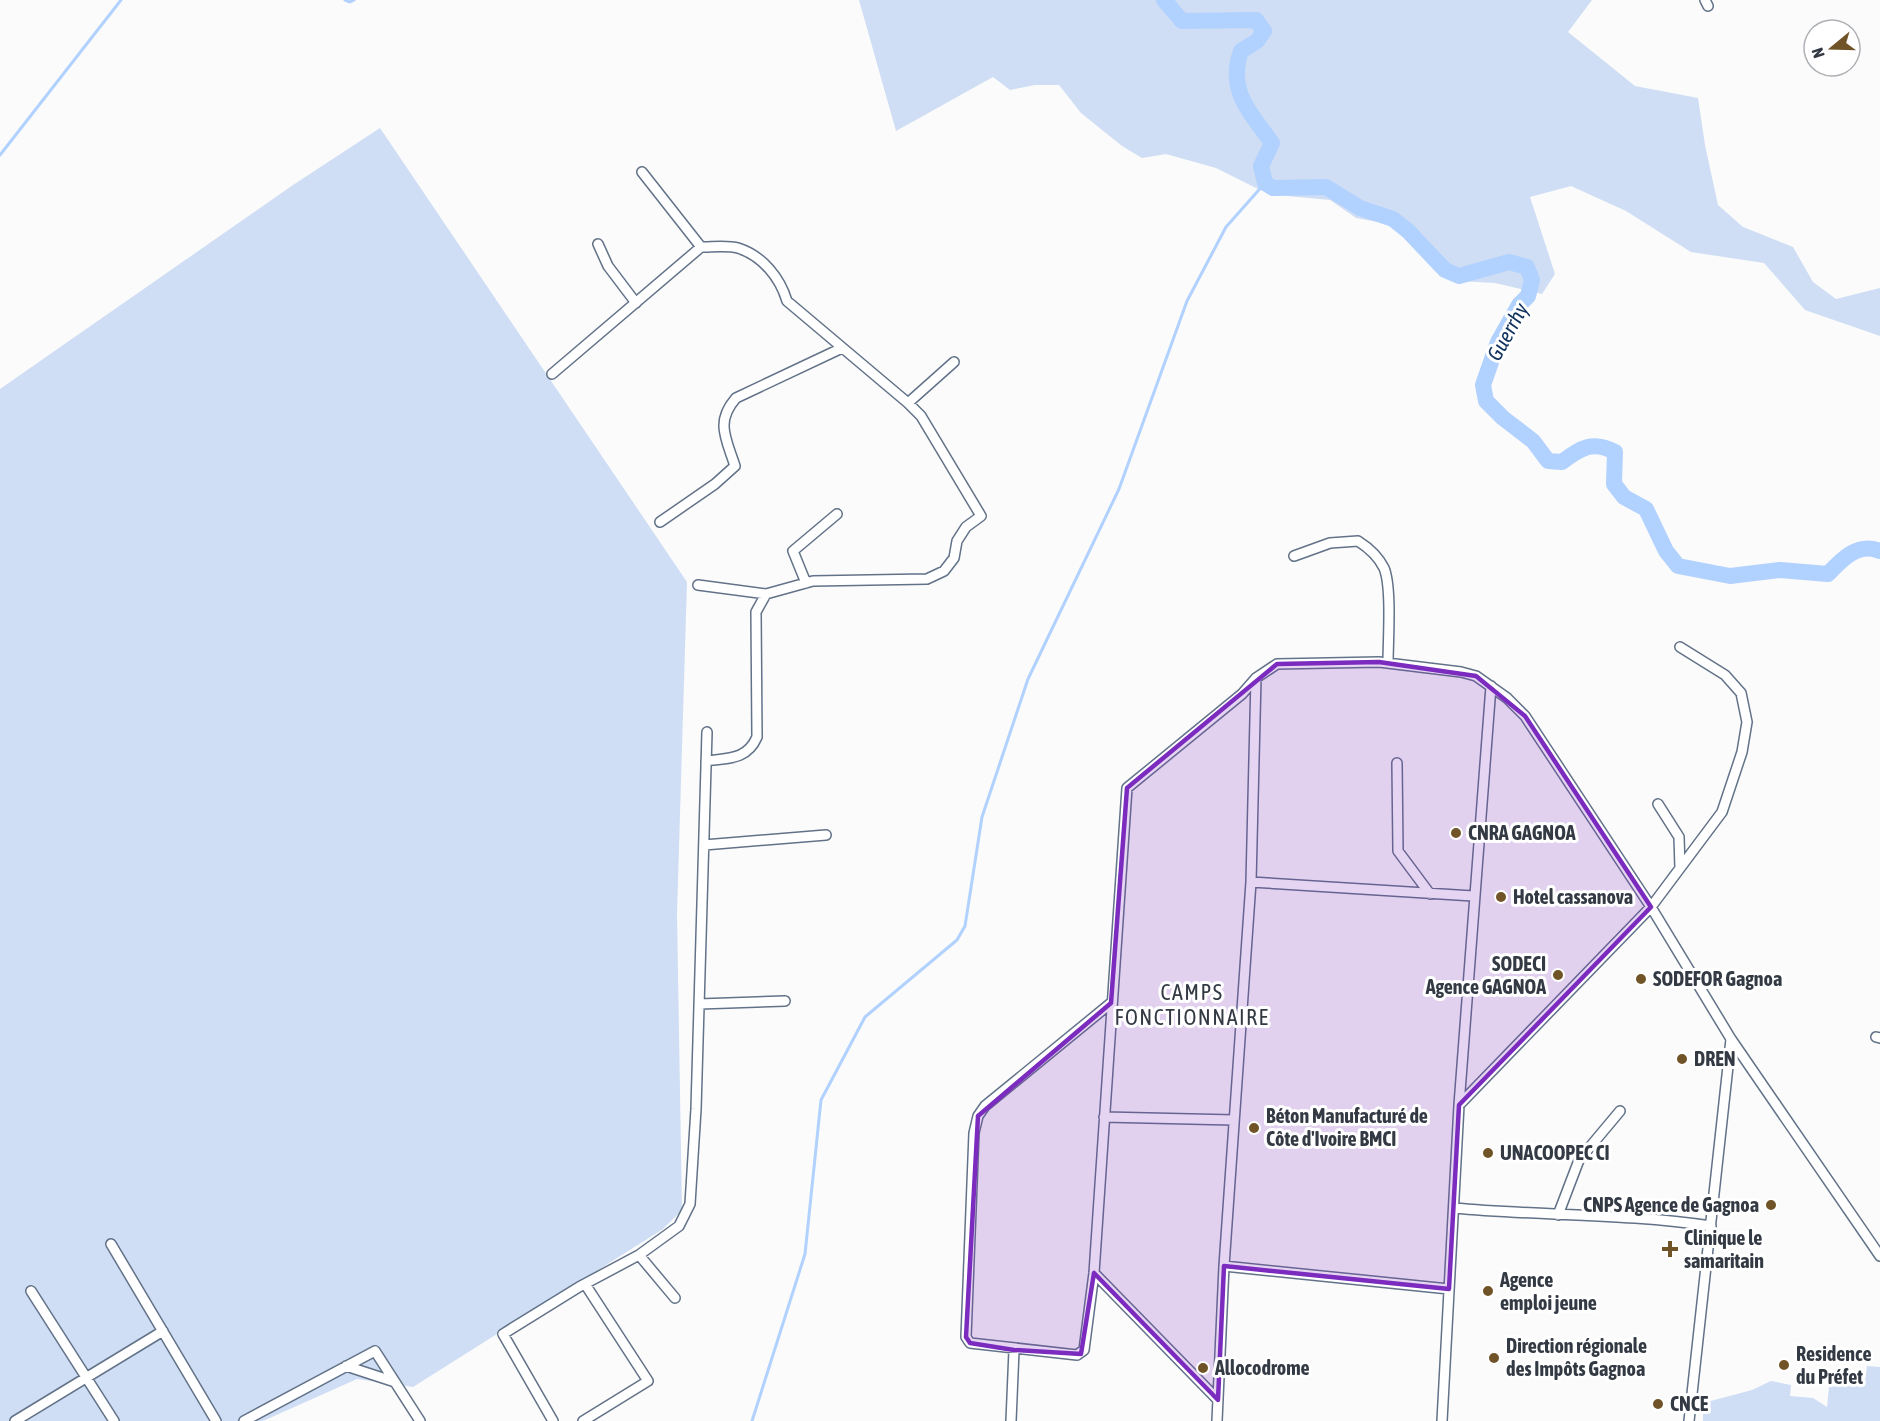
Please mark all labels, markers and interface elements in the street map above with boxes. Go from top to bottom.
north arrow [1802,18,1862,78]
text: N [1808,45,1828,60]
water label: Guerrhy [1482,298,1533,364]
place label: CNRA GAGNOA [1468,821,1576,844]
marker: CNRA GAGNOA [1449,826,1463,840]
place label: Hotel cassanova [1513,885,1633,908]
marker: Hotel cassanova [1494,890,1508,904]
place label: SODECI Agence GAGNOA [1425,952,1546,998]
place label: SODEFOR Gagnoa [1653,967,1782,990]
marker: SODECI Agence GAGNOA [1551,968,1565,982]
marker: SODEFOR Gagnoa [1634,972,1648,986]
district label: CAMPS FONCTIONNAIRE [1115,979,1269,1030]
place label: DREN [1694,1047,1736,1070]
marker: DREN [1675,1052,1689,1066]
place label: Béton Manufacturé de Côte d'Ivoire BMCI [1266,1104,1428,1150]
marker: Béton Manufacturé de Côte d'Ivoire BMCI [1247,1121,1261,1135]
place label: UNACOOPEC CI [1500,1141,1610,1164]
marker: UNACOOPEC CI [1481,1146,1495,1160]
place label: CNPS Agence de Gagnoa [1583,1193,1759,1216]
marker: CNPS Agence de Gagnoa [1764,1198,1778,1212]
place label: Clinique le samaritain [1684,1226,1764,1272]
marker: Clinique le samaritain [1661,1240,1679,1258]
place label: Agence emploi jeune [1499,1268,1597,1314]
marker: Agence emploi jeune [1481,1284,1495,1298]
place label: Direction régionale des Impôts Gagnoa [1506,1334,1647,1380]
place label: Residence du Préfet [1796,1342,1871,1388]
marker: Direction régionale des Impôts Gagnoa [1487,1351,1501,1365]
place label: Allocodrome [1214,1356,1310,1379]
marker: Residence du Préfet [1777,1358,1791,1372]
marker: Allocodrome [1196,1361,1210,1375]
place label: CNCE [1670,1392,1709,1415]
marker: CNCE [1651,1397,1665,1411]

